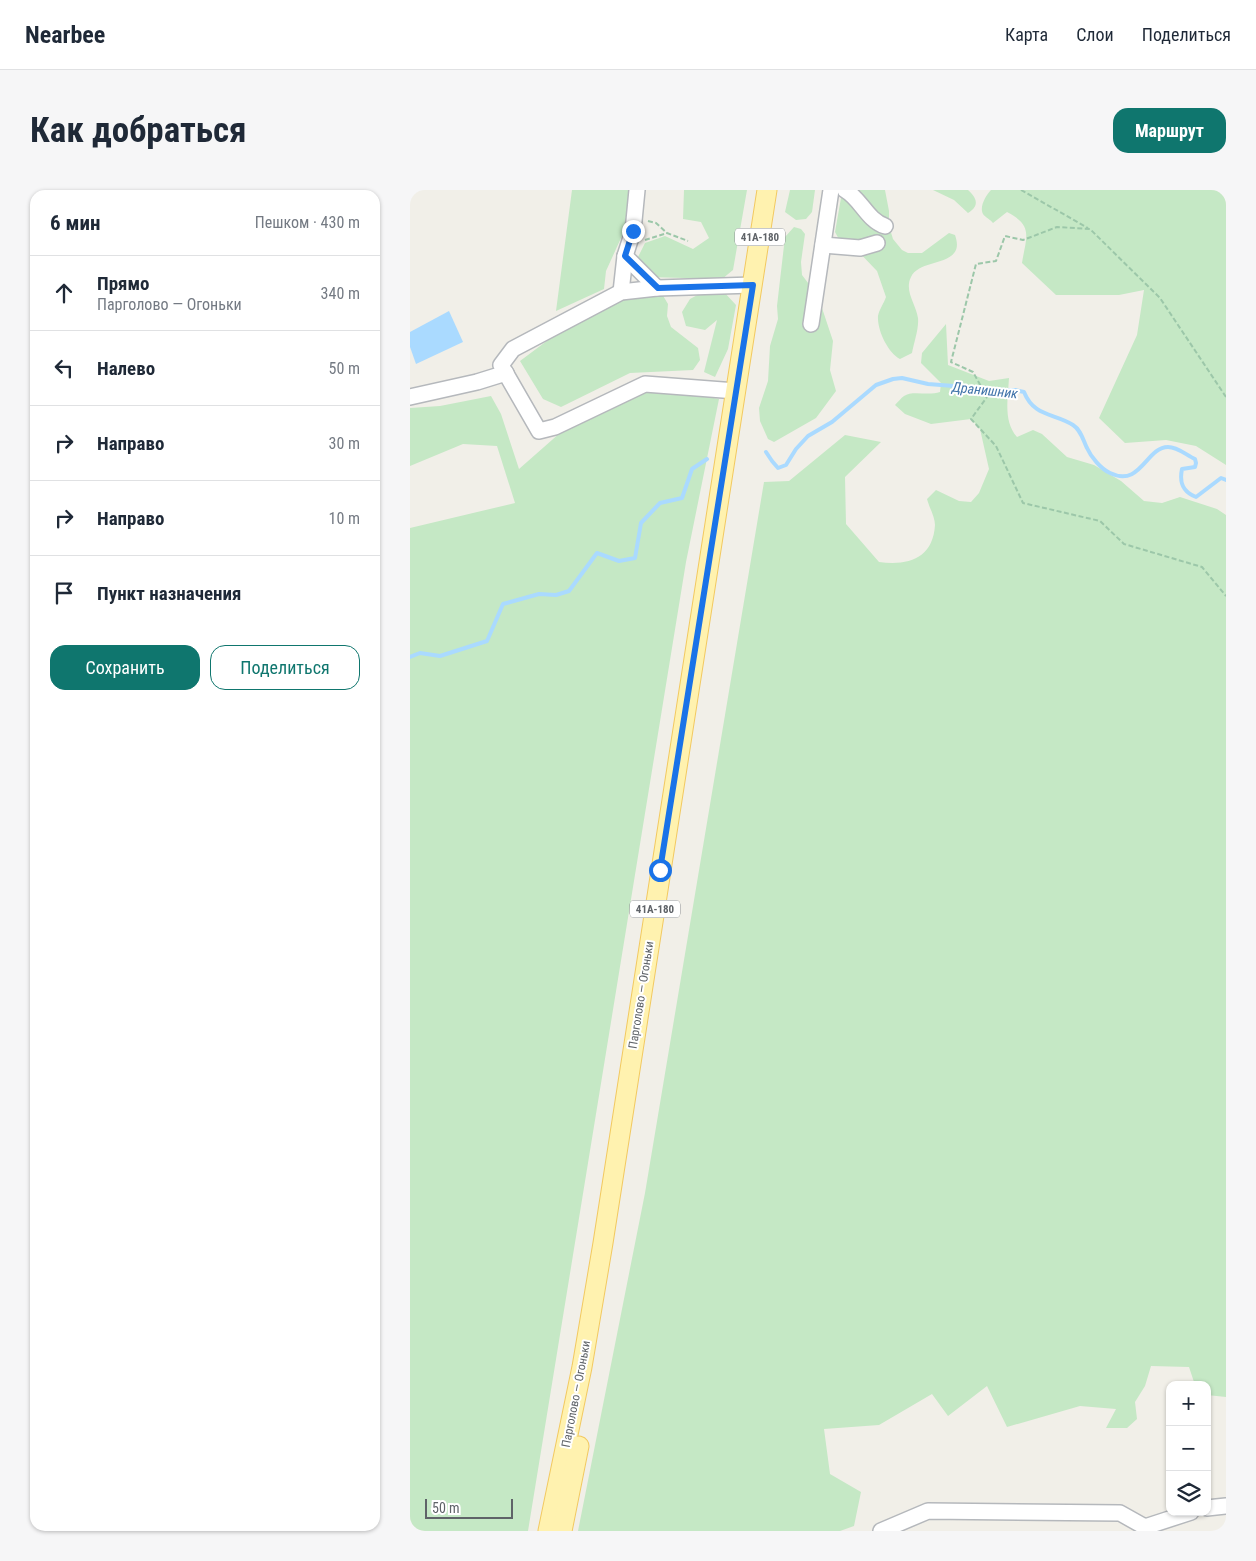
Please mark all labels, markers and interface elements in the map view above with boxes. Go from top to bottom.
text: Nearbee [25,21,105,49]
text: Карта [1005,24,1048,45]
text: Слои [1076,24,1114,45]
text: Поделиться [1142,24,1231,45]
button: Маршрут [1113,108,1226,153]
text: Как добраться [30,110,246,151]
text: 6 мин [50,211,100,235]
text: Пешком · 430 m [255,213,360,232]
route end [622,220,645,243]
road number: 41А-180 [735,228,785,246]
text: Прямо [97,272,150,295]
icon: ahead [50,279,78,307]
text: 340 m [321,284,360,303]
text: Парголово — Огоньки [97,295,242,314]
icon: left [50,354,78,382]
text: Налево [97,357,155,380]
text: 50 m [328,359,360,378]
water label: Дранишник [950,378,1019,401]
icon: right [50,429,78,457]
text: Направо [97,432,164,455]
text: 30 m [328,434,360,453]
icon: right [50,504,78,532]
text: Направо [97,507,164,530]
text: 10 m [328,509,360,528]
icon: arrive [50,579,78,607]
text: Пункт назначения [97,582,241,605]
button: Сохранить [50,645,200,690]
button: Поделиться [210,645,360,690]
route start [649,859,672,882]
road number: 41А-180 [630,901,680,918]
street label: Парголово — Огоньки [626,940,656,1050]
street label: Парголово — Огоньки [559,1339,593,1449]
map controls [1166,1381,1211,1516]
button: + [1166,1381,1211,1426]
button: − [1166,1426,1211,1471]
button: layers [1166,1471,1211,1516]
scale bar [425,1496,512,1519]
text: 50 m [432,1500,460,1516]

